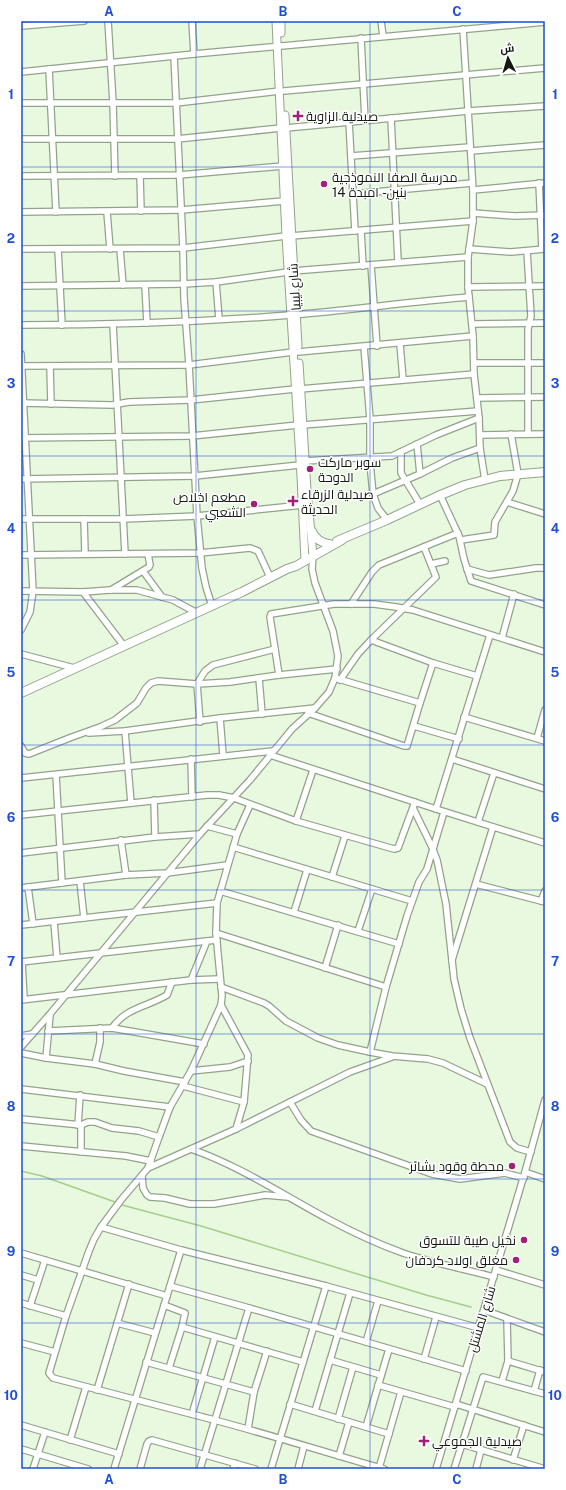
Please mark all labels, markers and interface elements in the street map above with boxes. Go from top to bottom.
text: A [104,4,114,19]
text: B [279,4,288,19]
text: C [452,4,462,19]
north arrow [488,38,528,78]
text: ش [500,41,515,56]
text: 1 [8,87,14,102]
text: 1 [552,87,558,102]
place label: صيدلية الزاوية [306,109,378,124]
marker: صيدلية الزاوية [293,111,303,121]
place label: مدرسة الصفا النموذجية بنين - امبدة 14 [332,170,458,200]
marker: مدرسة الصفا النموذجية بنين - امبدة 14 [319,179,329,189]
text: 2 [7,231,15,246]
text: 2 [551,231,559,246]
street label: شارع ليبيا [285,263,305,311]
text: 3 [7,376,16,391]
text: 3 [551,376,560,391]
place label: سوبر ماركت الدوحة [318,455,381,485]
marker: سوبر ماركت الدوحة [305,464,315,474]
place label: صيدلية الزرقاء الحديثة [301,487,374,517]
place label: مطعم اخلاص الشعبي [173,490,246,523]
marker: صيدلية الزرقاء الحديثة [288,496,298,506]
marker: مطعم اخلاص الشعبي [249,499,259,509]
text: 4 [7,521,16,536]
text: 4 [551,521,560,536]
text: 5 [7,665,16,680]
text: 5 [551,665,560,680]
text: 6 [7,810,16,825]
text: 6 [551,810,560,825]
text: 7 [7,954,15,969]
text: 7 [551,954,559,969]
text: 8 [7,1099,16,1114]
text: 8 [551,1099,560,1114]
place label: محطة وقود بشائر [409,1159,504,1174]
marker: محطة وقود بشائر [507,1161,517,1171]
place label: نخيل طيبة للتسوق [419,1233,516,1248]
marker: نخيل طيبة للتسوق [519,1235,529,1245]
text: 9 [7,1244,15,1259]
text: 9 [551,1244,559,1259]
place label: مغلق اولاد كردفان [406,1253,508,1268]
marker: مغلق اولاد كردفان [511,1255,521,1265]
street label: شارع المشتل [464,1284,500,1354]
text: 10 [4,1388,18,1403]
text: 10 [548,1388,562,1403]
place label: صيدلية الجموعي [432,1434,522,1452]
marker: صيدلية الجموعي [419,1436,429,1446]
text: A [104,1472,114,1487]
text: B [279,1472,288,1487]
text: C [452,1472,462,1487]

